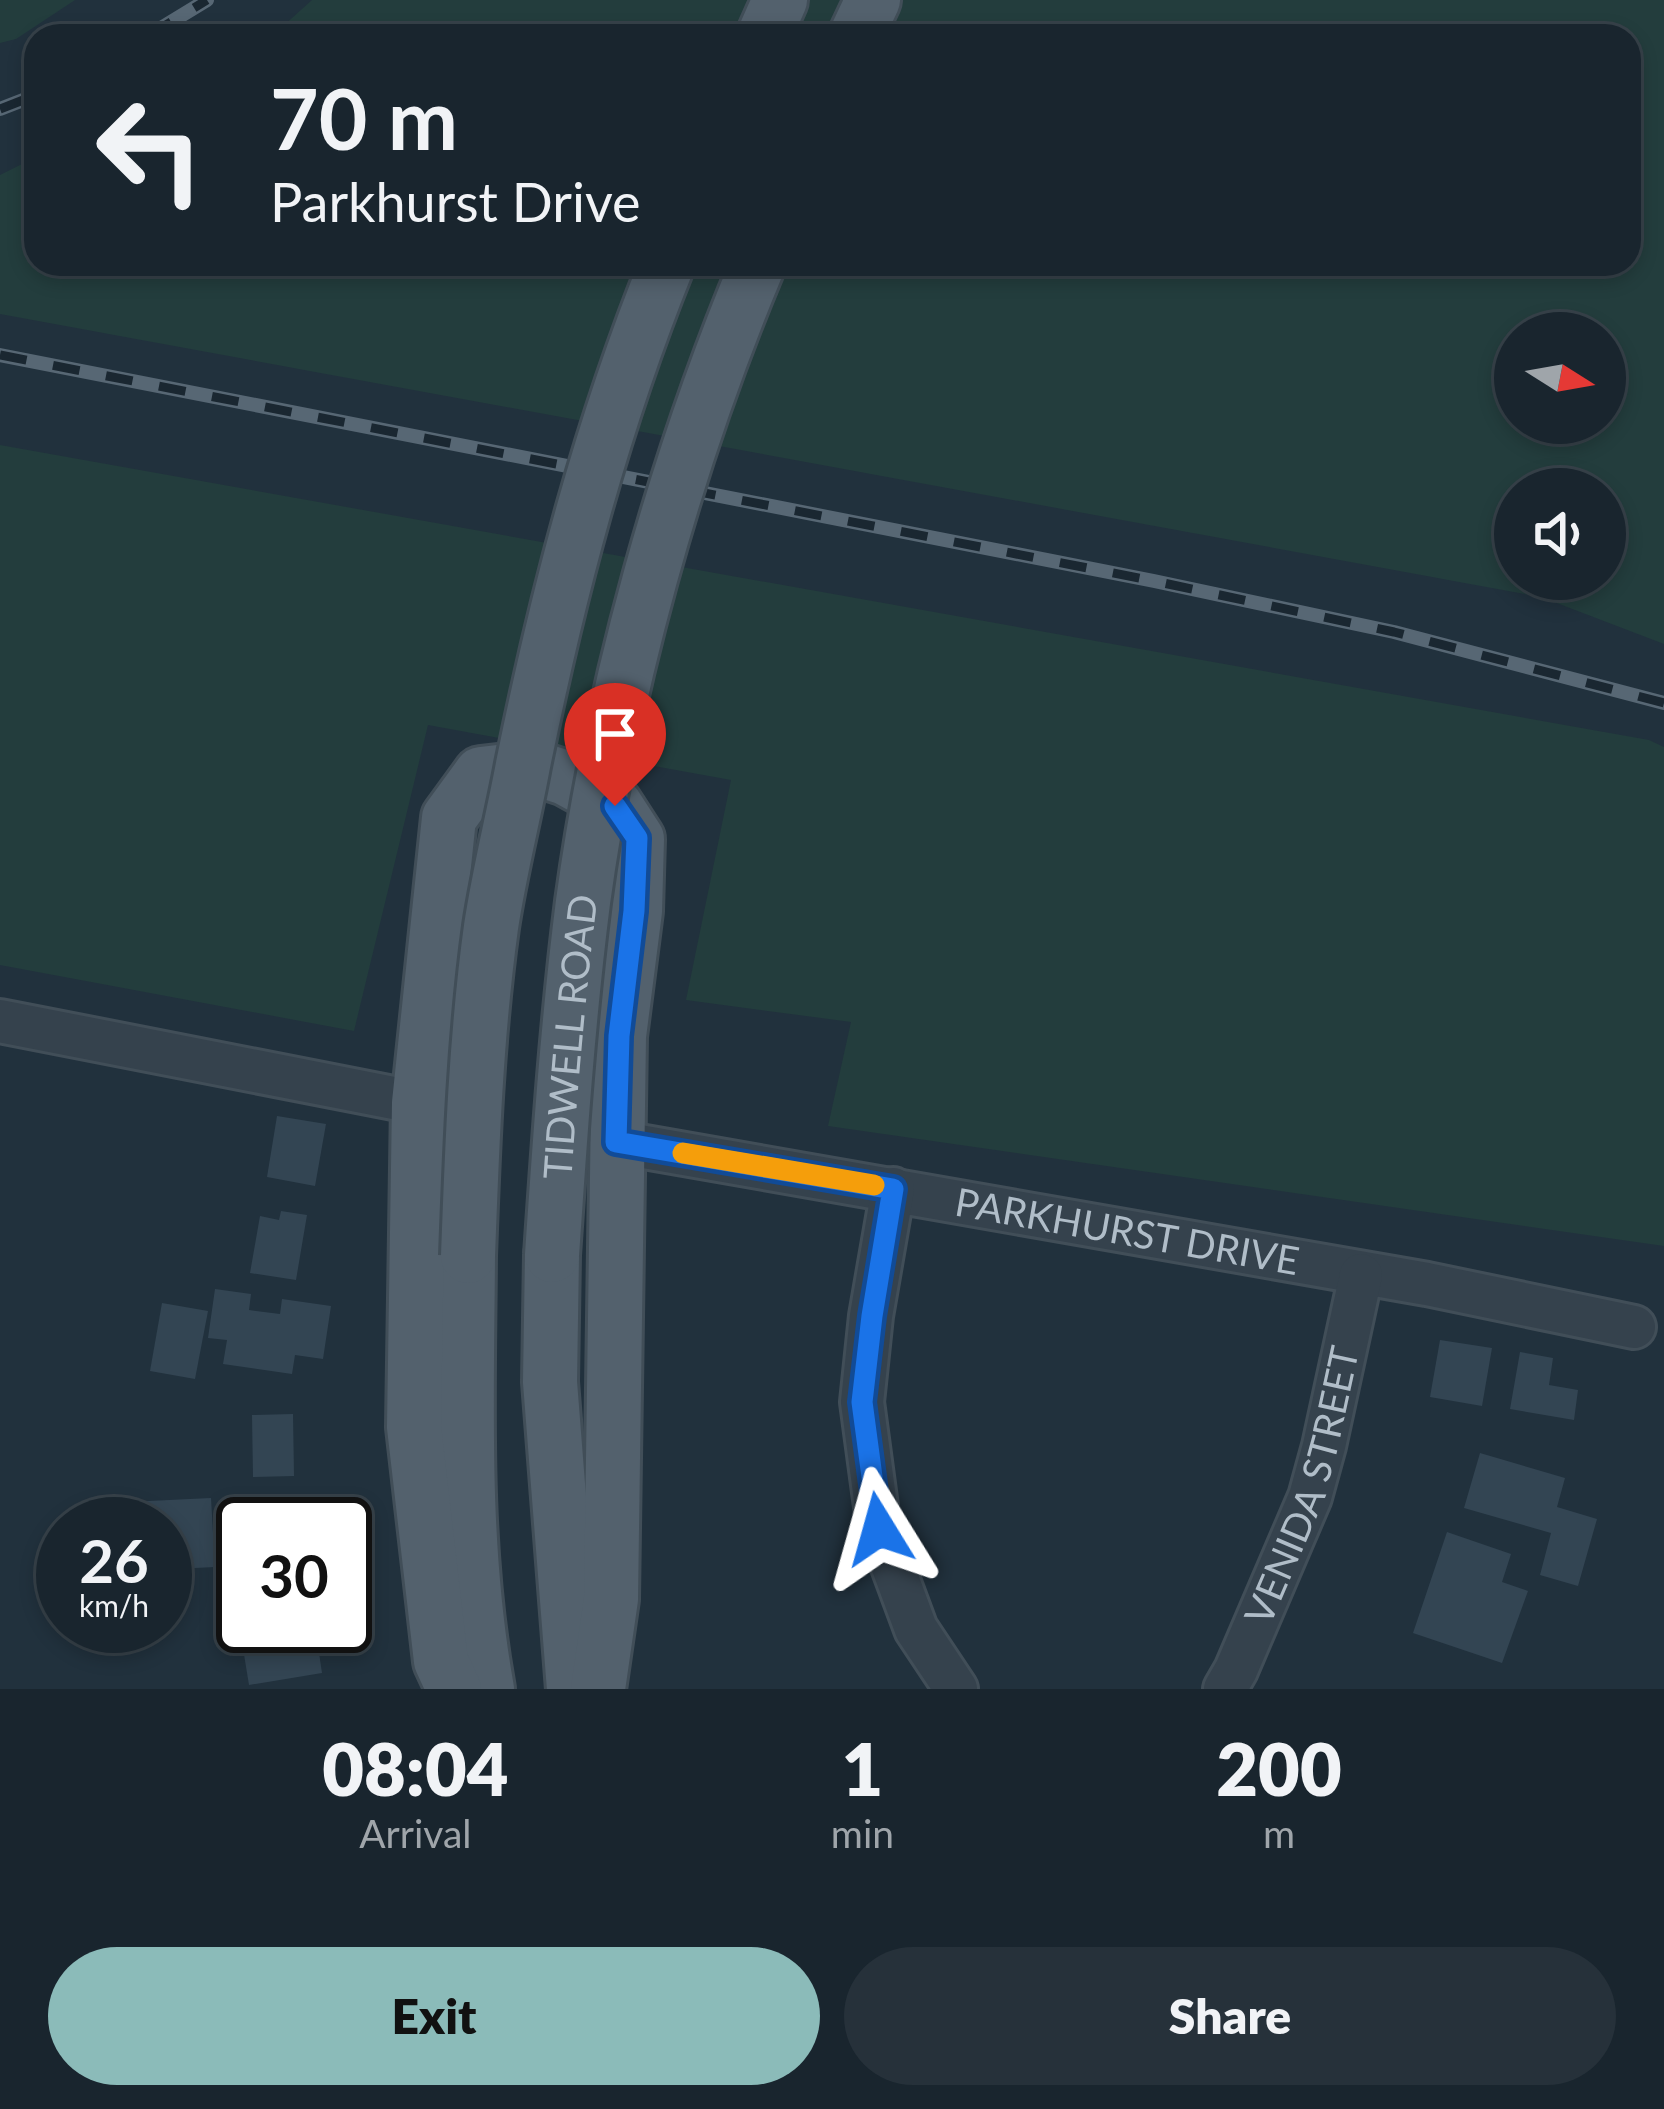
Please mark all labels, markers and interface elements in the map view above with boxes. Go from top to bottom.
text: 70 m [270,67,458,168]
icon: left [72,72,228,228]
text: Parkhurst Drive [270,169,641,234]
north arrow [1494,312,1626,444]
map controls [1494,312,1626,600]
button: sound [1494,468,1626,600]
pin [564,683,666,806]
icon: arrive [582,701,648,767]
street label: TIDWELL ROAD [533,892,606,1181]
street label: PARKHURST DRIVE [952,1178,1303,1283]
street label: VENIDA STREET [1234,1342,1367,1631]
position arrow [816,1466,942,1592]
speed limit sign: 30 [216,1497,372,1653]
text: 26 [79,1524,149,1596]
text: km/h [79,1587,149,1623]
text: 08:04 [322,1725,508,1811]
text: 1 [842,1725,883,1811]
text: 200 [1216,1725,1342,1811]
text: Arrival [359,1810,472,1856]
text: min [831,1810,894,1856]
text: m [1263,1810,1295,1856]
button: Exit [48,1947,820,2085]
button: Share [844,1947,1616,2085]

